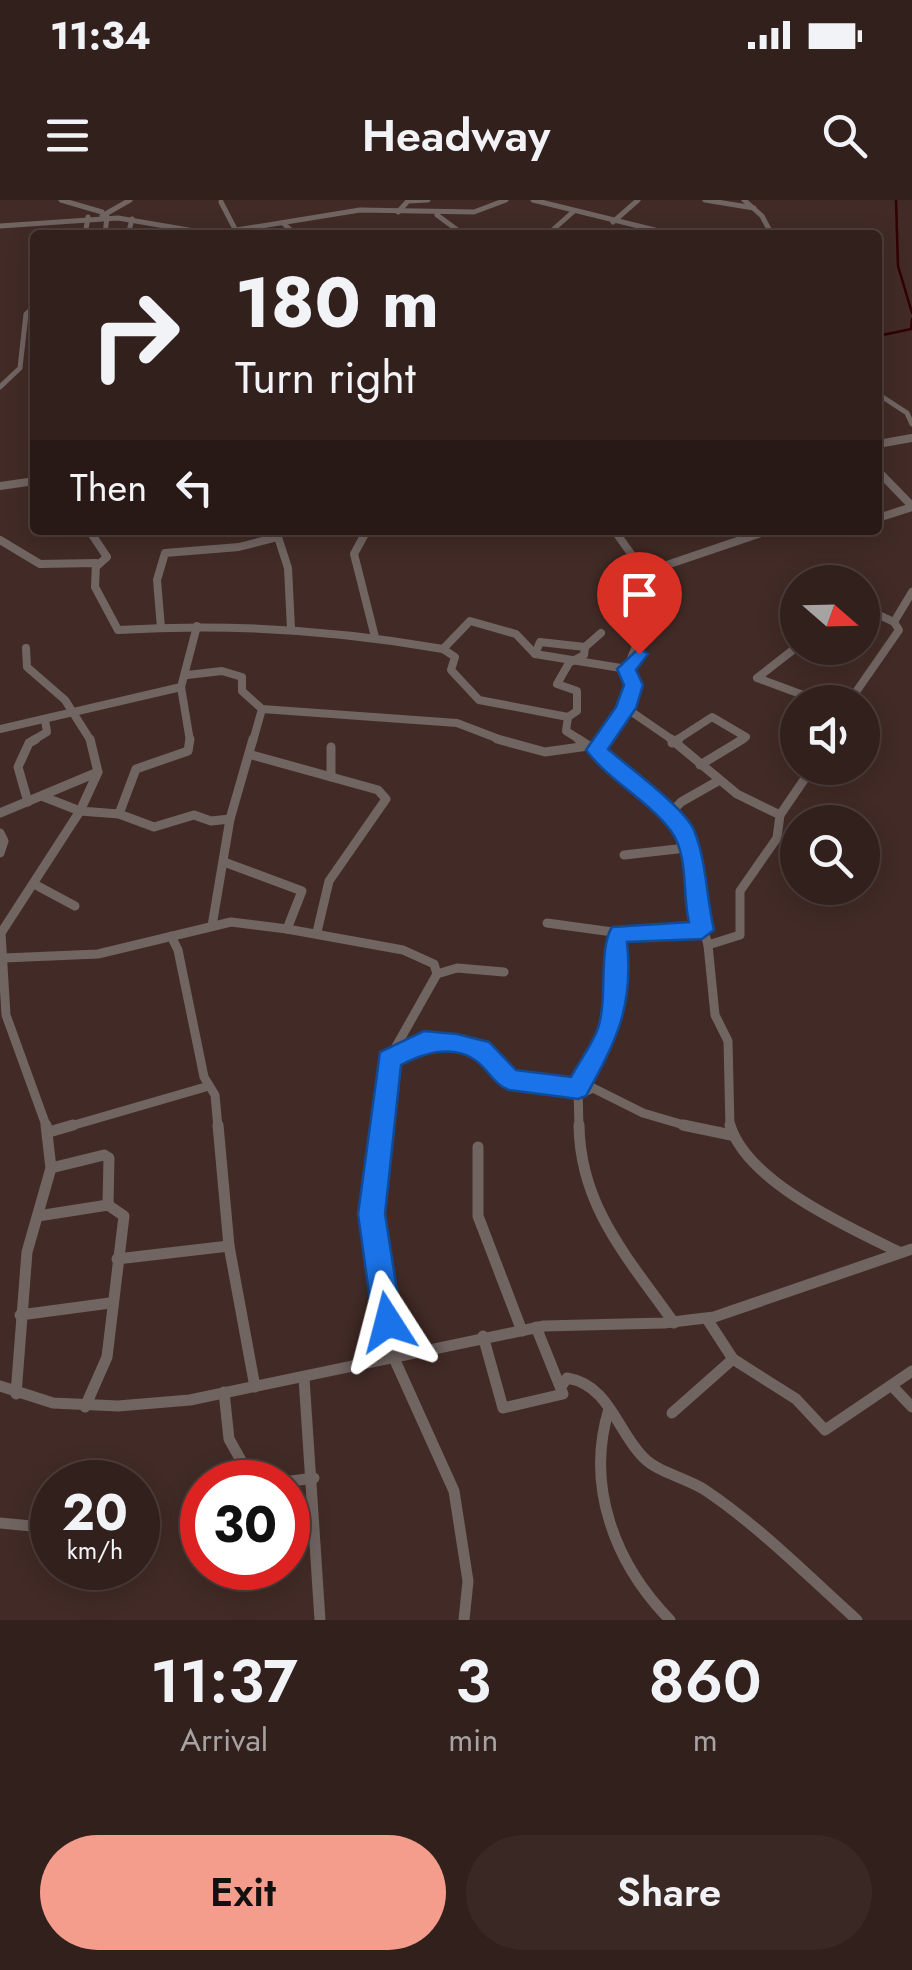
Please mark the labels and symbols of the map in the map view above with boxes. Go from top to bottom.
pin [597,552,682,655]
north arrow [780,565,880,665]
position arrow [336,1270,440,1374]
speed limit sign: 30 [180,1460,310,1590]

